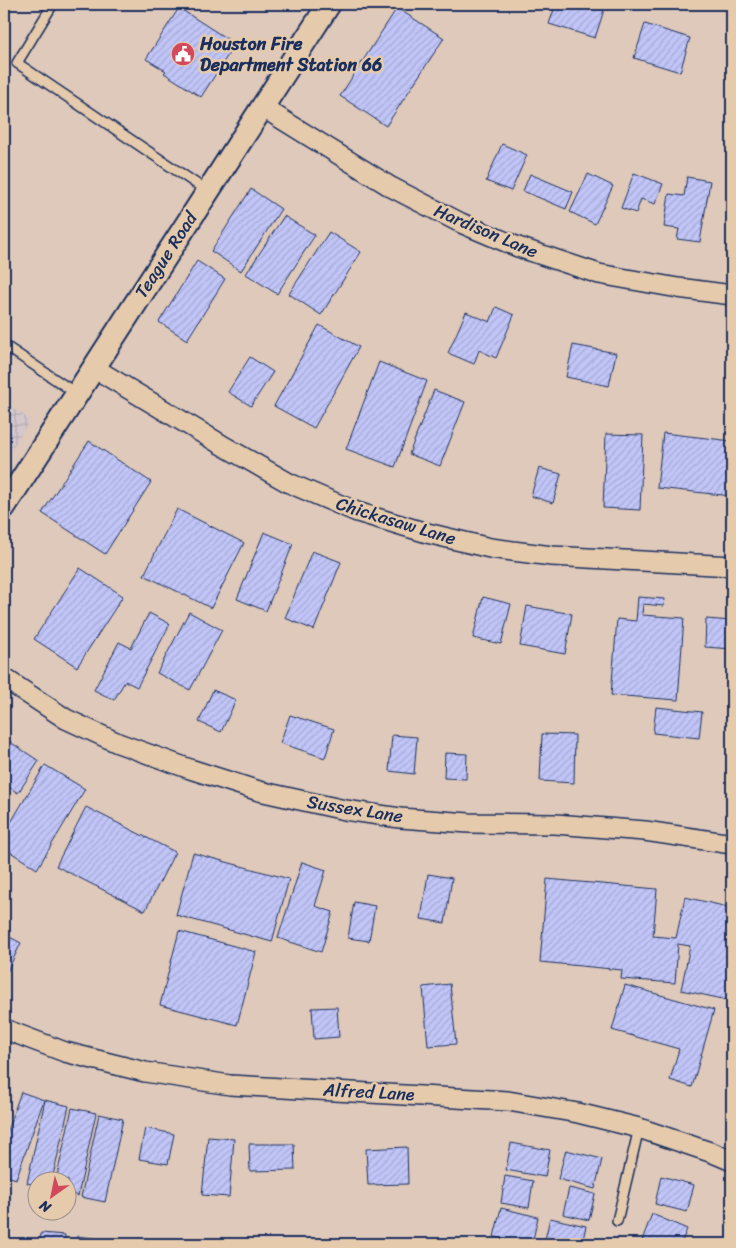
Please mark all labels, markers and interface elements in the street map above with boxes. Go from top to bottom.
place label: Houston Fire Department Station 66 [199,28,382,81]
public building icon: Houston Fire Department Station 66 [170,41,196,67]
street label: Hardison Lane [429,195,543,267]
street label: Teague Road [126,204,207,305]
street label: Chickasaw Lane [332,488,460,554]
street label: Sussex Lane [305,786,405,832]
street label: Alfred Lane [322,1074,416,1110]
north arrow [28,1170,78,1220]
text: N [34,1193,57,1220]

